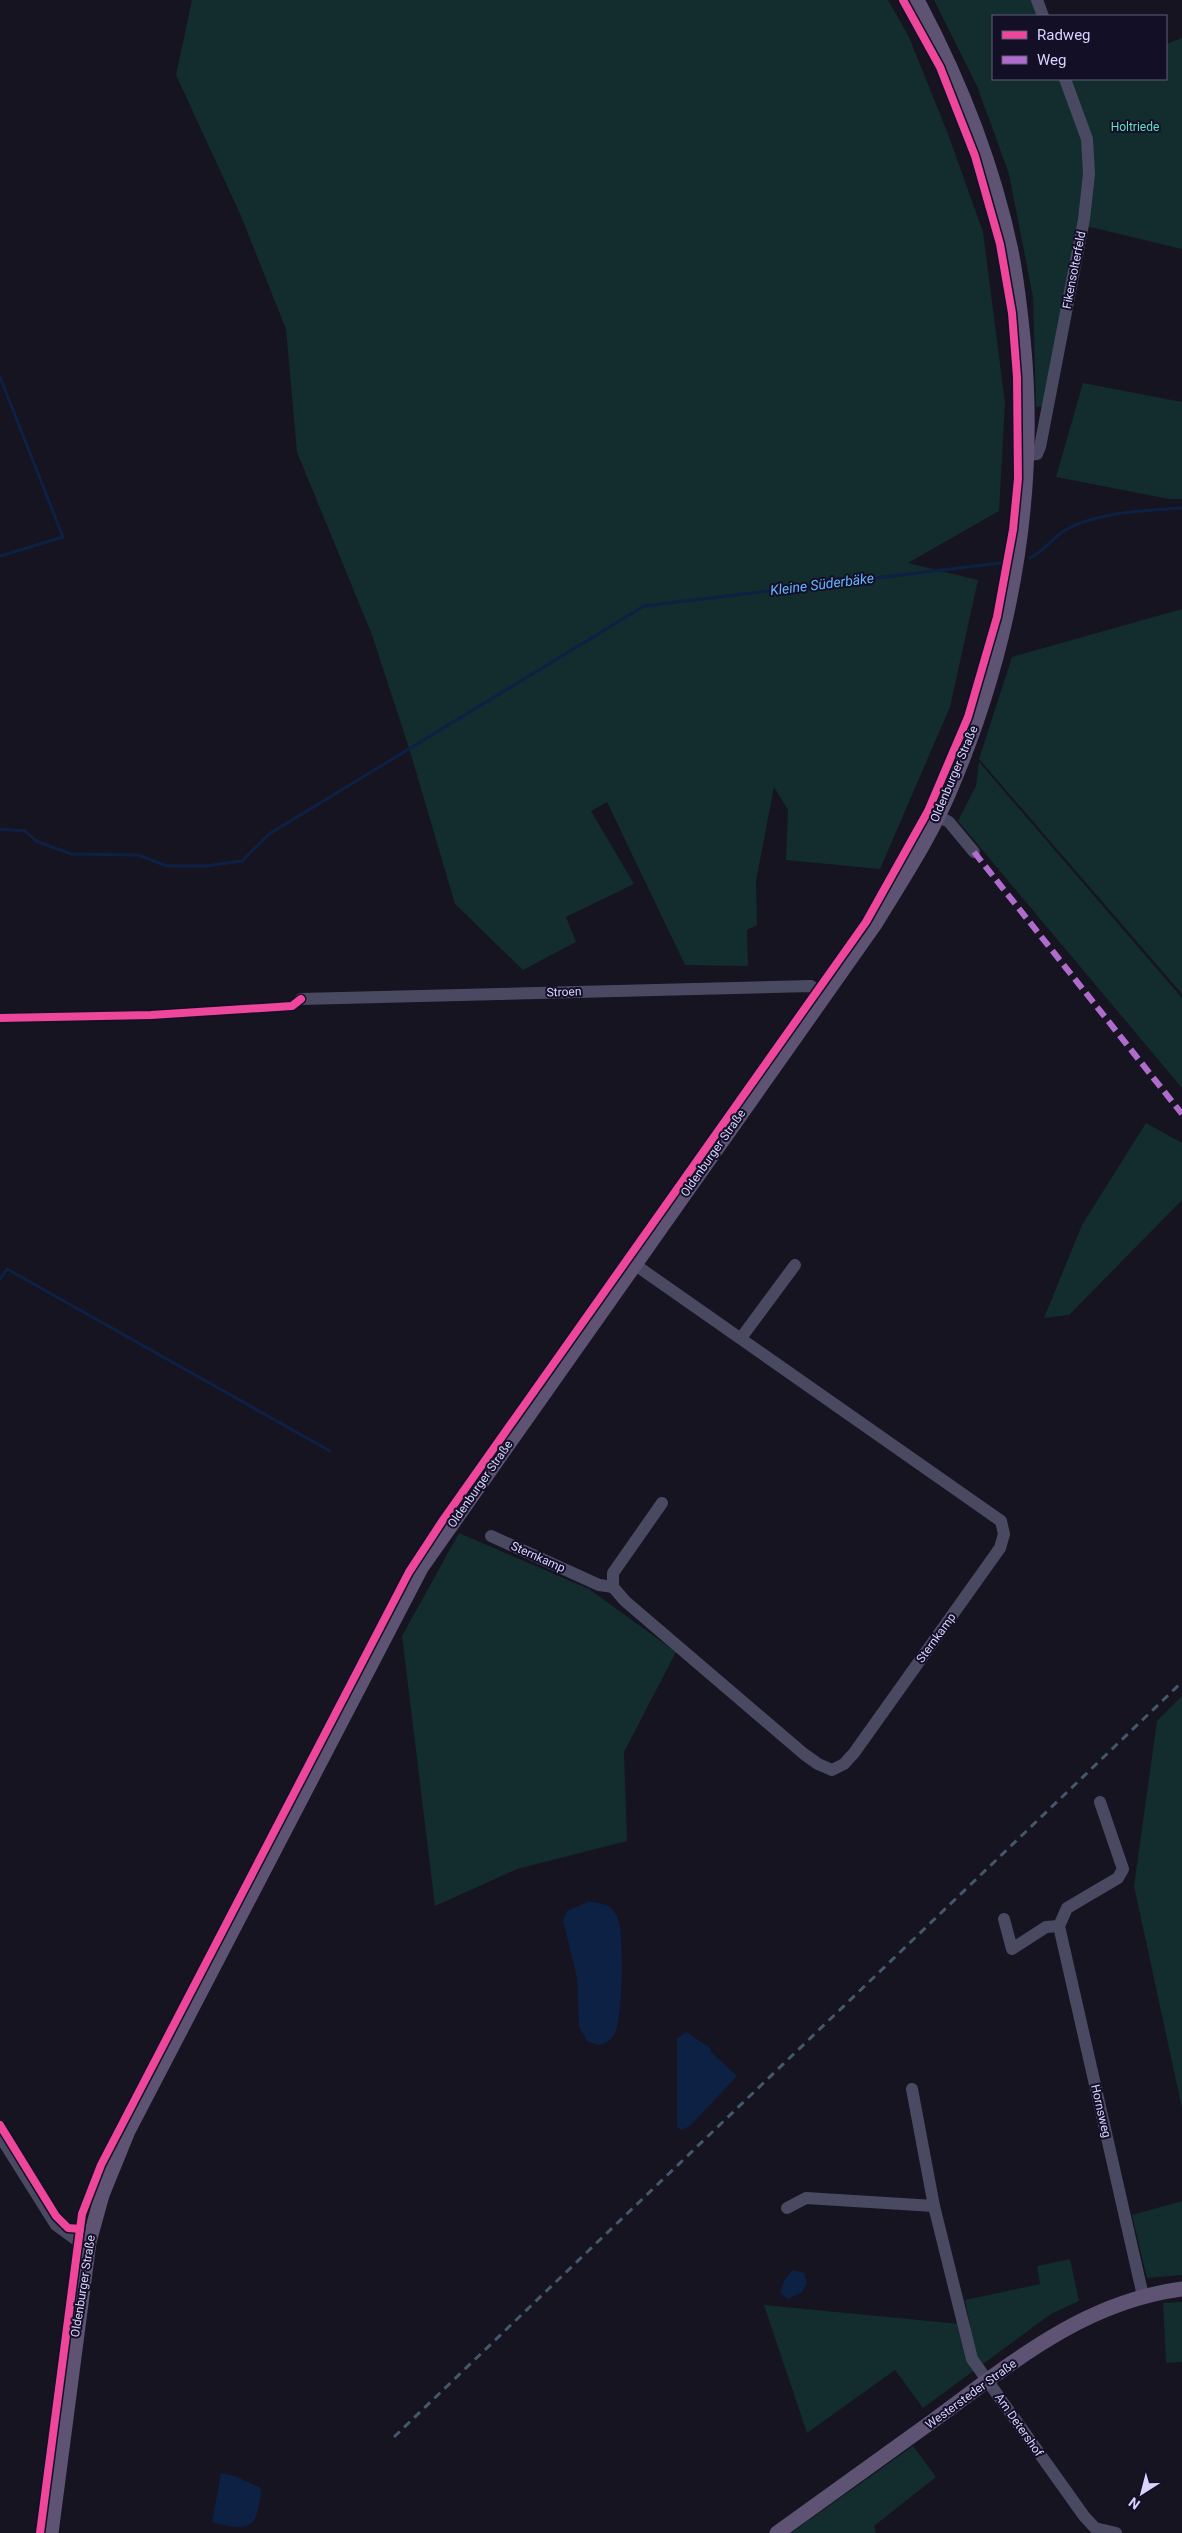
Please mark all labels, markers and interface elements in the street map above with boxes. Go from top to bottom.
legend [992,15,1167,80]
text: Radweg [1037,26,1091,44]
text: Weg [1037,51,1066,69]
park label: Holtriede [1111,120,1159,134]
street label: Fikensolterfeld [1060,230,1088,310]
water label: Kleine Süderbäke [769,570,875,598]
street label: Oldenburger Straße [927,724,981,824]
street label: Stroen [546,984,582,1000]
street label: Oldenburger Straße [678,1107,748,1199]
street label: Oldenburger Straße [445,1438,515,1530]
street label: Sternkamp [509,1539,568,1575]
street label: Sternkamp [913,1610,959,1666]
street label: Hornsweg [1088,2083,1114,2139]
street label: Oldenburger Straße [68,2234,98,2338]
street label: Westersteder Straße [923,2356,1019,2432]
street label: Am Detershof [992,2391,1046,2460]
north arrow [1117,2468,1167,2518]
text: N [1126,2494,1143,2513]

